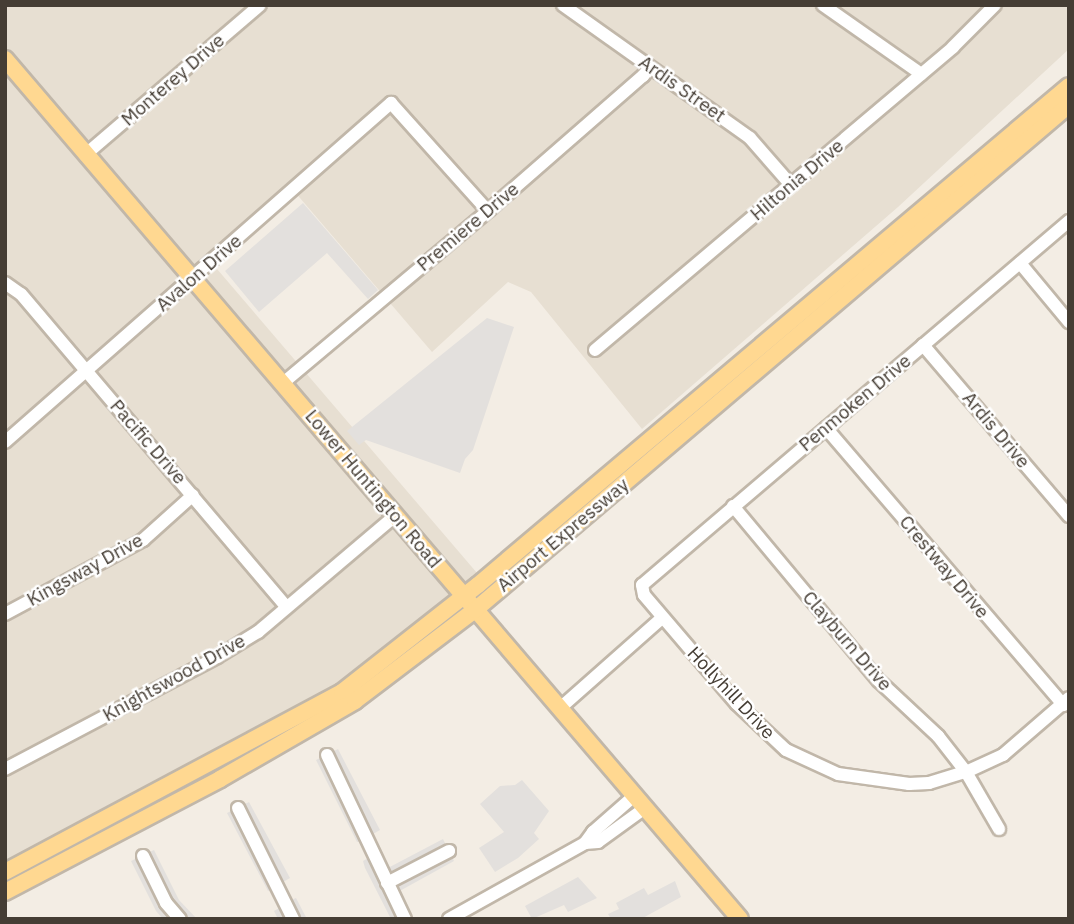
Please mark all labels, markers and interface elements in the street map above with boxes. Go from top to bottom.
street label: Monterey Drive [117,29,229,131]
street label: Ardis Street [634,51,730,127]
street label: Hiltonia Drive [746,134,848,226]
street label: Premiere Drive [412,178,524,276]
street label: Avalon Drive [151,230,247,316]
street label: Penmoken Drive [794,350,916,456]
street label: Ardis Drive [957,387,1035,473]
street label: Pacific Drive [105,395,191,489]
street label: Lower Huntington Road [300,405,446,573]
street label: Airport Expressway [492,473,634,597]
street label: Crestway Drive [894,511,994,623]
street label: Kingsway Drive [23,529,147,611]
street label: Clayburn Drive [798,586,896,696]
street label: Knightswood Drive [99,629,249,727]
street label: Hollyhill Drive [682,642,780,744]

